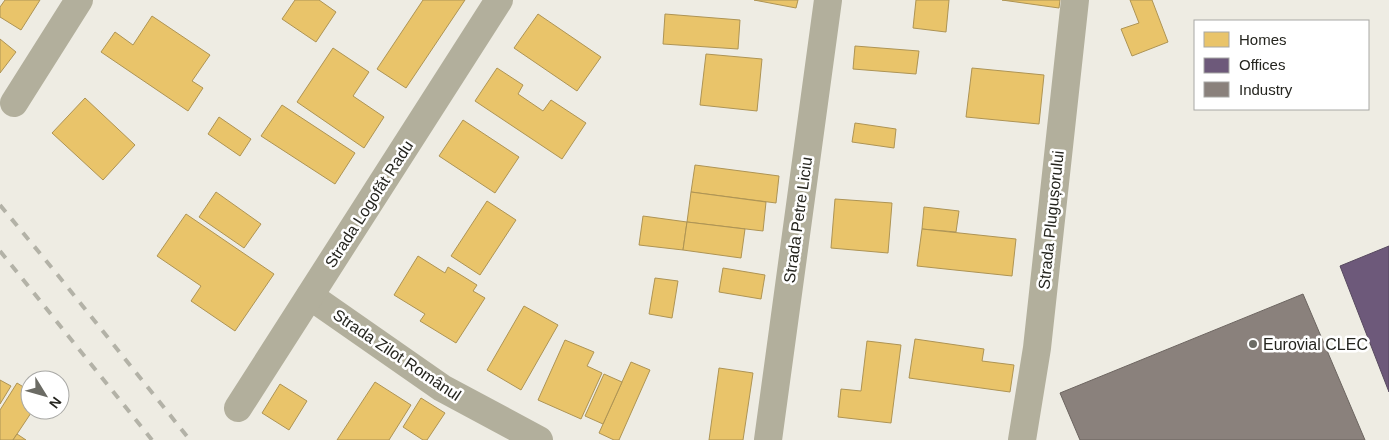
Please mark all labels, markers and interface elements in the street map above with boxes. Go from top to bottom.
legend [1194,20,1369,110]
text: Homes [1239,31,1287,48]
text: Offices [1239,56,1285,73]
text: Industry [1239,81,1293,98]
street label: Strada Logofăt Radu [322,137,416,271]
street label: Strada Plugușorului [1035,150,1067,290]
street label: Strada Petre Liciu [781,156,815,284]
street label: Strada Zilot Românul [330,306,464,404]
place label: Eurovial CLEC [1263,336,1368,353]
marker: Eurovial CLEC [1247,338,1259,350]
north arrow [20,370,70,420]
text: N [46,394,65,412]

